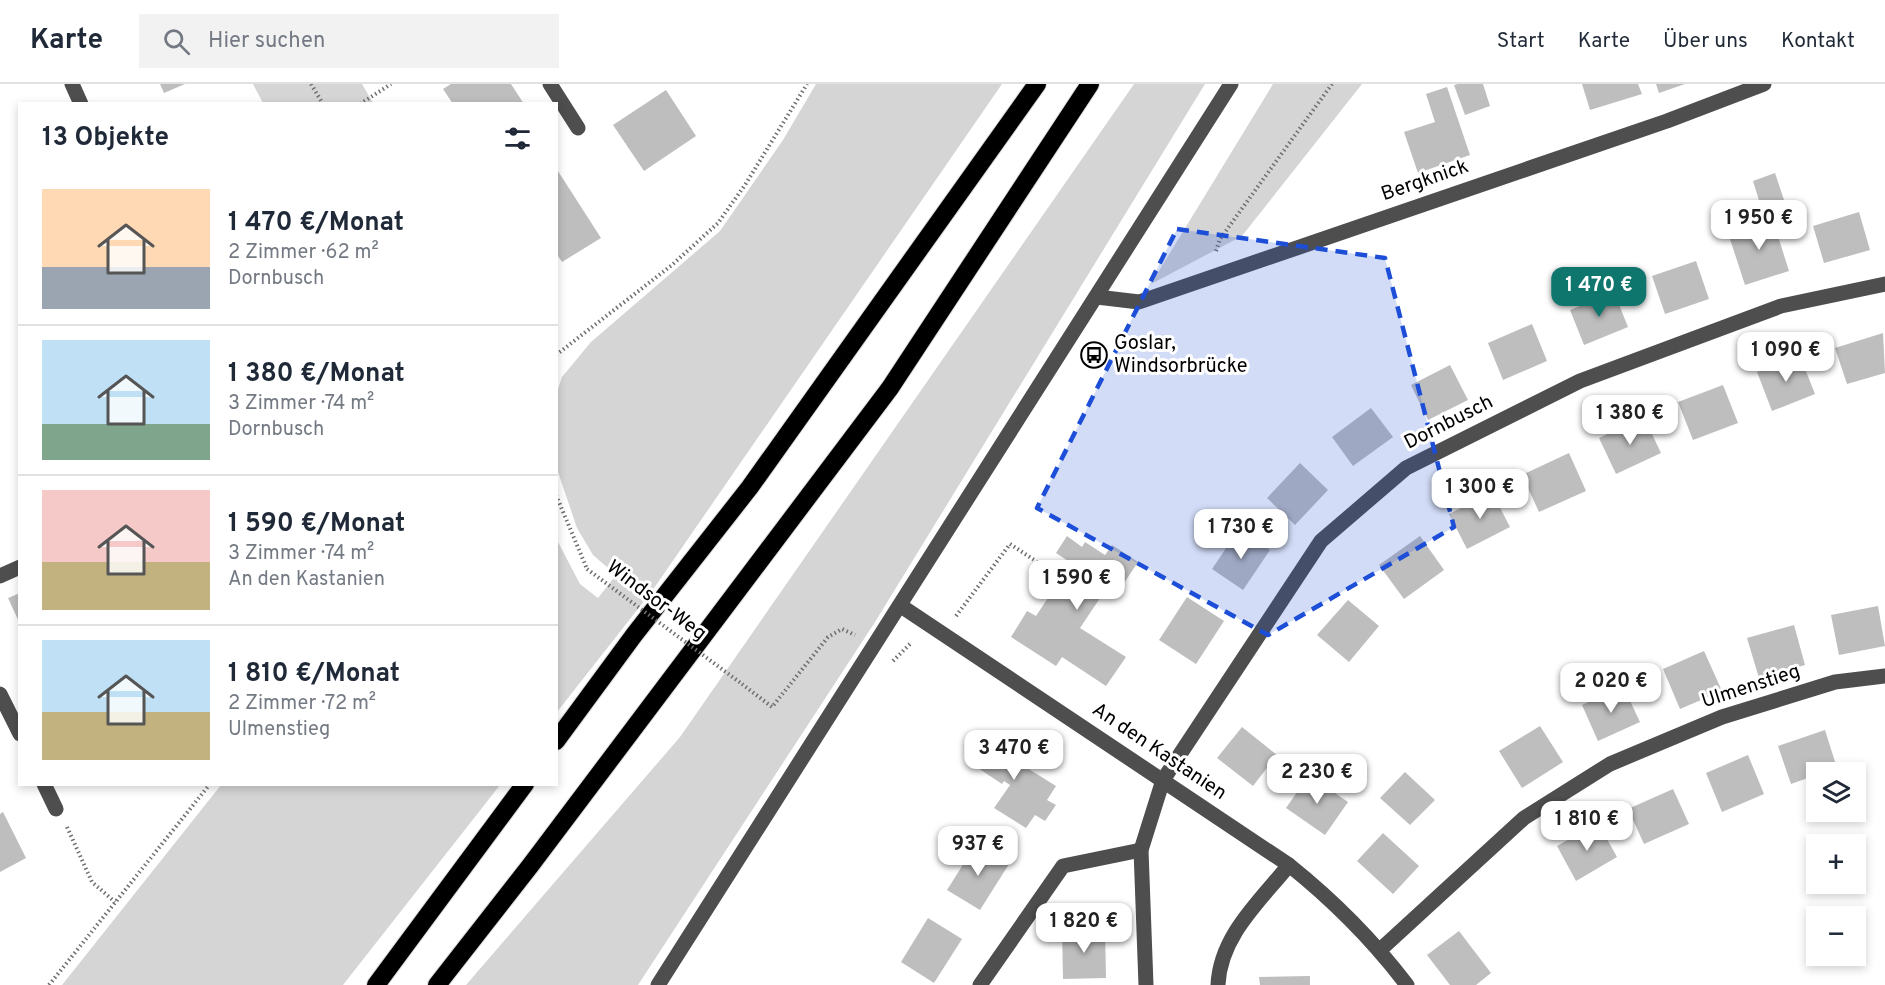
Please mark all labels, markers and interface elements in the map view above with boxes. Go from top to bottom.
search box [139,14,559,68]
text: Karte [30,23,103,59]
icon: search [160,25,193,58]
text: Hier suchen [208,28,325,55]
text: Start [1497,28,1545,55]
text: Karte [1578,28,1630,55]
text: Über uns [1663,28,1748,55]
text: Kontakt [1781,28,1855,55]
text: 13 Objekte [42,122,169,155]
icon: filters [501,122,534,155]
street label: Bergknick [1378,154,1472,208]
pin: 1 950 € [1704,200,1814,251]
text: 1 950 € [1725,206,1793,232]
text: 1 470 €/Monat [228,207,404,240]
icon: home [90,213,162,285]
text: 2 Zimmer · 62 m² [228,240,379,266]
text: Dornbusch [228,266,324,292]
pin: 1 470 € [1544,267,1654,318]
text: 1 470 € [1565,273,1633,299]
place label: Goslar, Windsorbrücke [1114,331,1248,380]
pin: 1 090 € [1731,332,1841,383]
text: 1 090 € [1751,338,1821,364]
bus stop icon: Goslar, Windsorbrücke [1079,340,1109,370]
text: 1 380 €/Monat [228,358,405,391]
icon: home [90,364,162,436]
street label: Dornbusch [1400,390,1498,456]
text: 3 Zimmer · 74 m² [228,391,374,417]
pin: 1 380 € [1575,395,1685,446]
text: 1 380 € [1596,401,1664,427]
text: Dornbusch [228,417,324,443]
pin: 1 300 € [1425,469,1535,520]
text: 1 300 € [1446,475,1514,501]
text: 1 590 €/Monat [228,508,405,541]
pin: 1 730 € [1186,509,1296,560]
icon: home [90,514,162,586]
text: 1 730 € [1208,515,1274,541]
text: 3 Zimmer · 74 m² [228,541,374,567]
street label: Windsor-Weg [601,555,711,647]
pin: 1 590 € [1022,560,1132,611]
text: 1 590 € [1043,566,1111,592]
text: An den Kastanien [228,567,385,593]
text: 1 810 €/Monat [228,658,400,691]
street label: Ulmenstieg [1698,659,1804,715]
pin: 2 020 € [1556,663,1666,714]
icon: home [90,664,162,736]
text: 2 020 € [1574,669,1648,695]
text: 2 Zimmer · 72 m² [228,691,376,717]
street label: An den Kastanien [1087,697,1231,807]
text: Ulmenstieg [228,717,330,743]
pin: 3 470 € [959,730,1069,781]
text: 3 470 € [978,736,1050,762]
pin: 2 230 € [1262,754,1372,805]
text: 2 230 € [1281,760,1353,786]
map controls [1806,762,1866,966]
button: layers [1806,762,1866,822]
pin: 1 810 € [1532,801,1642,852]
text: 1 810 € [1555,807,1619,833]
pin: 937 € [936,826,1020,877]
text: 937 € [952,832,1004,858]
button: + [1806,834,1866,894]
pin: 1 820 € [1029,903,1139,954]
button: − [1806,906,1866,966]
text: 1 820 € [1050,909,1118,935]

